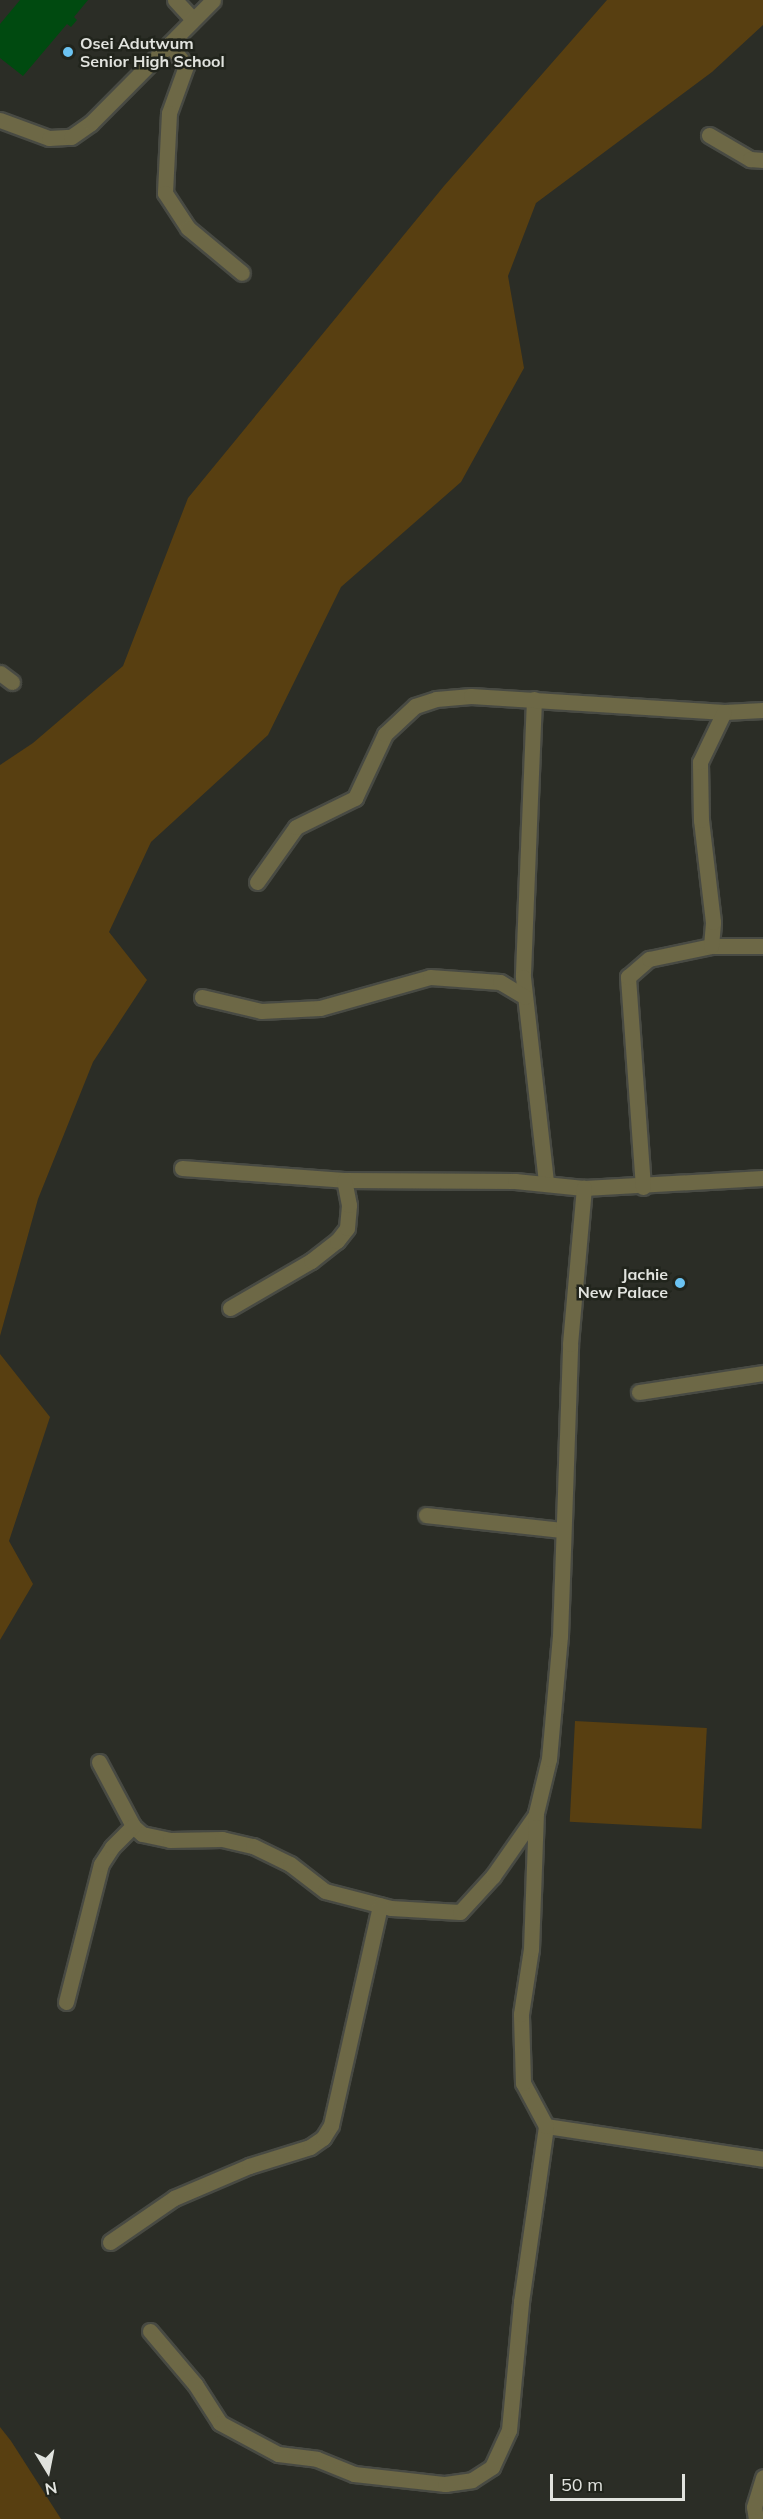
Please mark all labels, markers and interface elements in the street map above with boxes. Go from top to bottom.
place label: Osei Adutwum Senior High School [80,33,225,71]
marker: Osei Adutwum Senior High School [61,45,75,59]
place label: Jachie New Palace [578,1264,668,1302]
marker: Jachie New Palace [673,1276,687,1290]
north arrow [18,2441,78,2501]
scale bar [553,2462,688,2500]
text: 50 m [561,2473,603,2496]
text: N [43,2478,59,2500]

